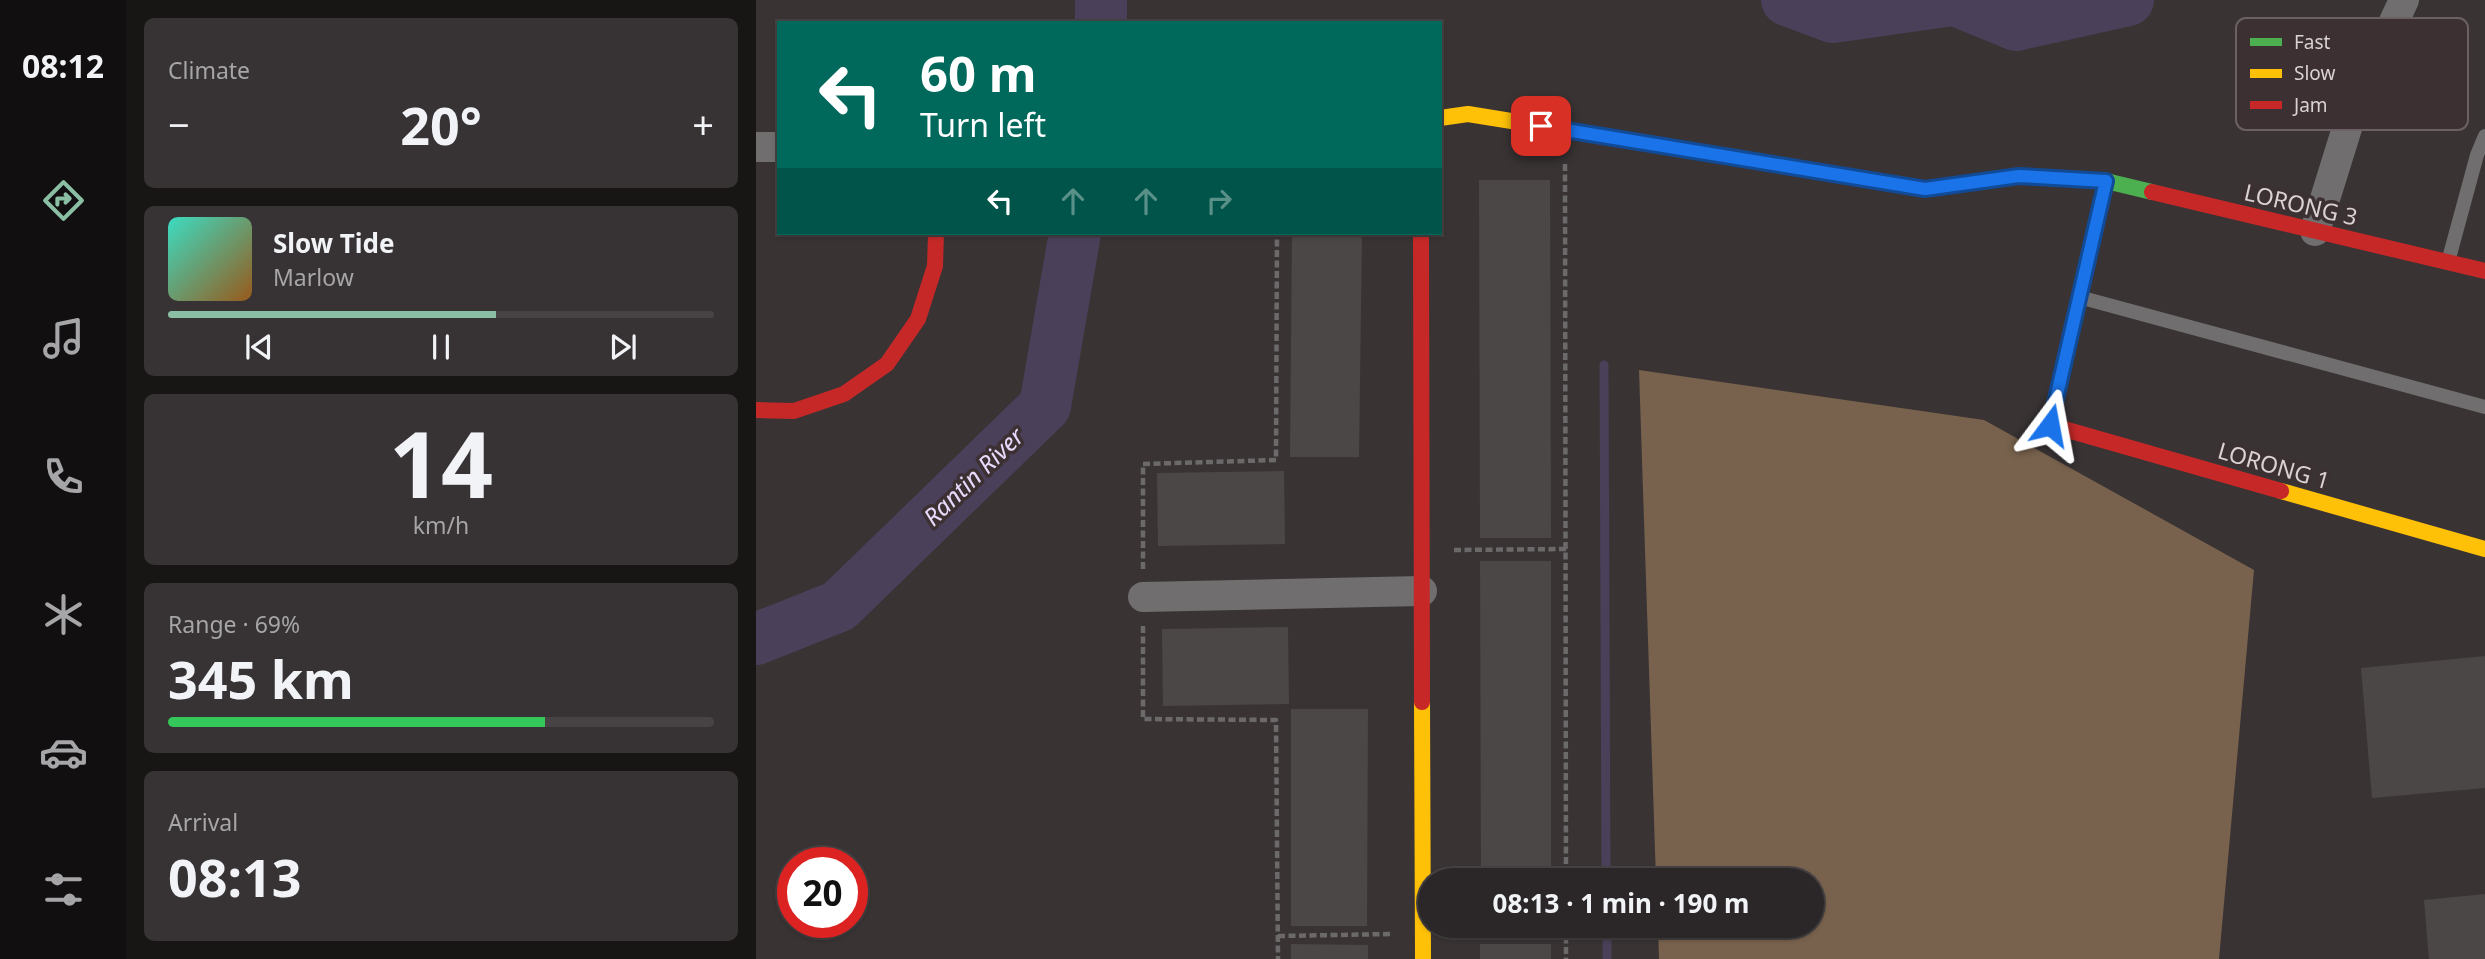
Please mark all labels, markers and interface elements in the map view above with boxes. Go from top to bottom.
legend [2236,18,2468,130]
text: Fast [2294,29,2331,55]
text: 60 m [920,40,1037,106]
text: 08:12 [22,44,104,87]
icon: left [805,49,896,140]
text: Climate [168,54,250,86]
text: Slow [2294,60,2335,86]
text: 20° [400,89,482,160]
text: Jam [2292,92,2328,118]
pin [1511,96,1571,156]
text: − [168,98,190,150]
text: + [692,98,714,150]
text: Turn left [920,103,1046,146]
icon: arrive [1522,107,1560,145]
street label: LORONG 3 [2241,175,2361,233]
icon: directions [39,176,88,225]
icon: left [981,182,1019,220]
icon: ahead [1054,182,1092,220]
icon: ahead [1127,182,1165,220]
icon: right [1200,182,1238,220]
text: Slow Tide [273,225,395,261]
text: Marlow [273,261,354,293]
icon: music [39,314,88,363]
icon: previous [240,328,278,366]
icon: pause [422,328,460,366]
icon: next [604,328,642,366]
position arrow [2013,388,2087,462]
text: 14 [389,401,493,525]
water label: Rantin River [915,419,1032,532]
street label: LORONG 1 [2214,434,2334,496]
icon: phone [39,452,88,501]
text: km/h [413,509,469,541]
icon: climate [39,590,88,639]
text: Range · 69% [168,608,300,640]
text: 345 km [168,643,354,714]
icon: car [39,728,88,777]
text: Arrival [168,806,238,838]
text: 08:13 [168,841,302,912]
speed limit sign: 20 [777,847,868,938]
icon: filters [39,865,88,914]
text: 08:13 · 1 min · 190 m [1493,885,1749,921]

